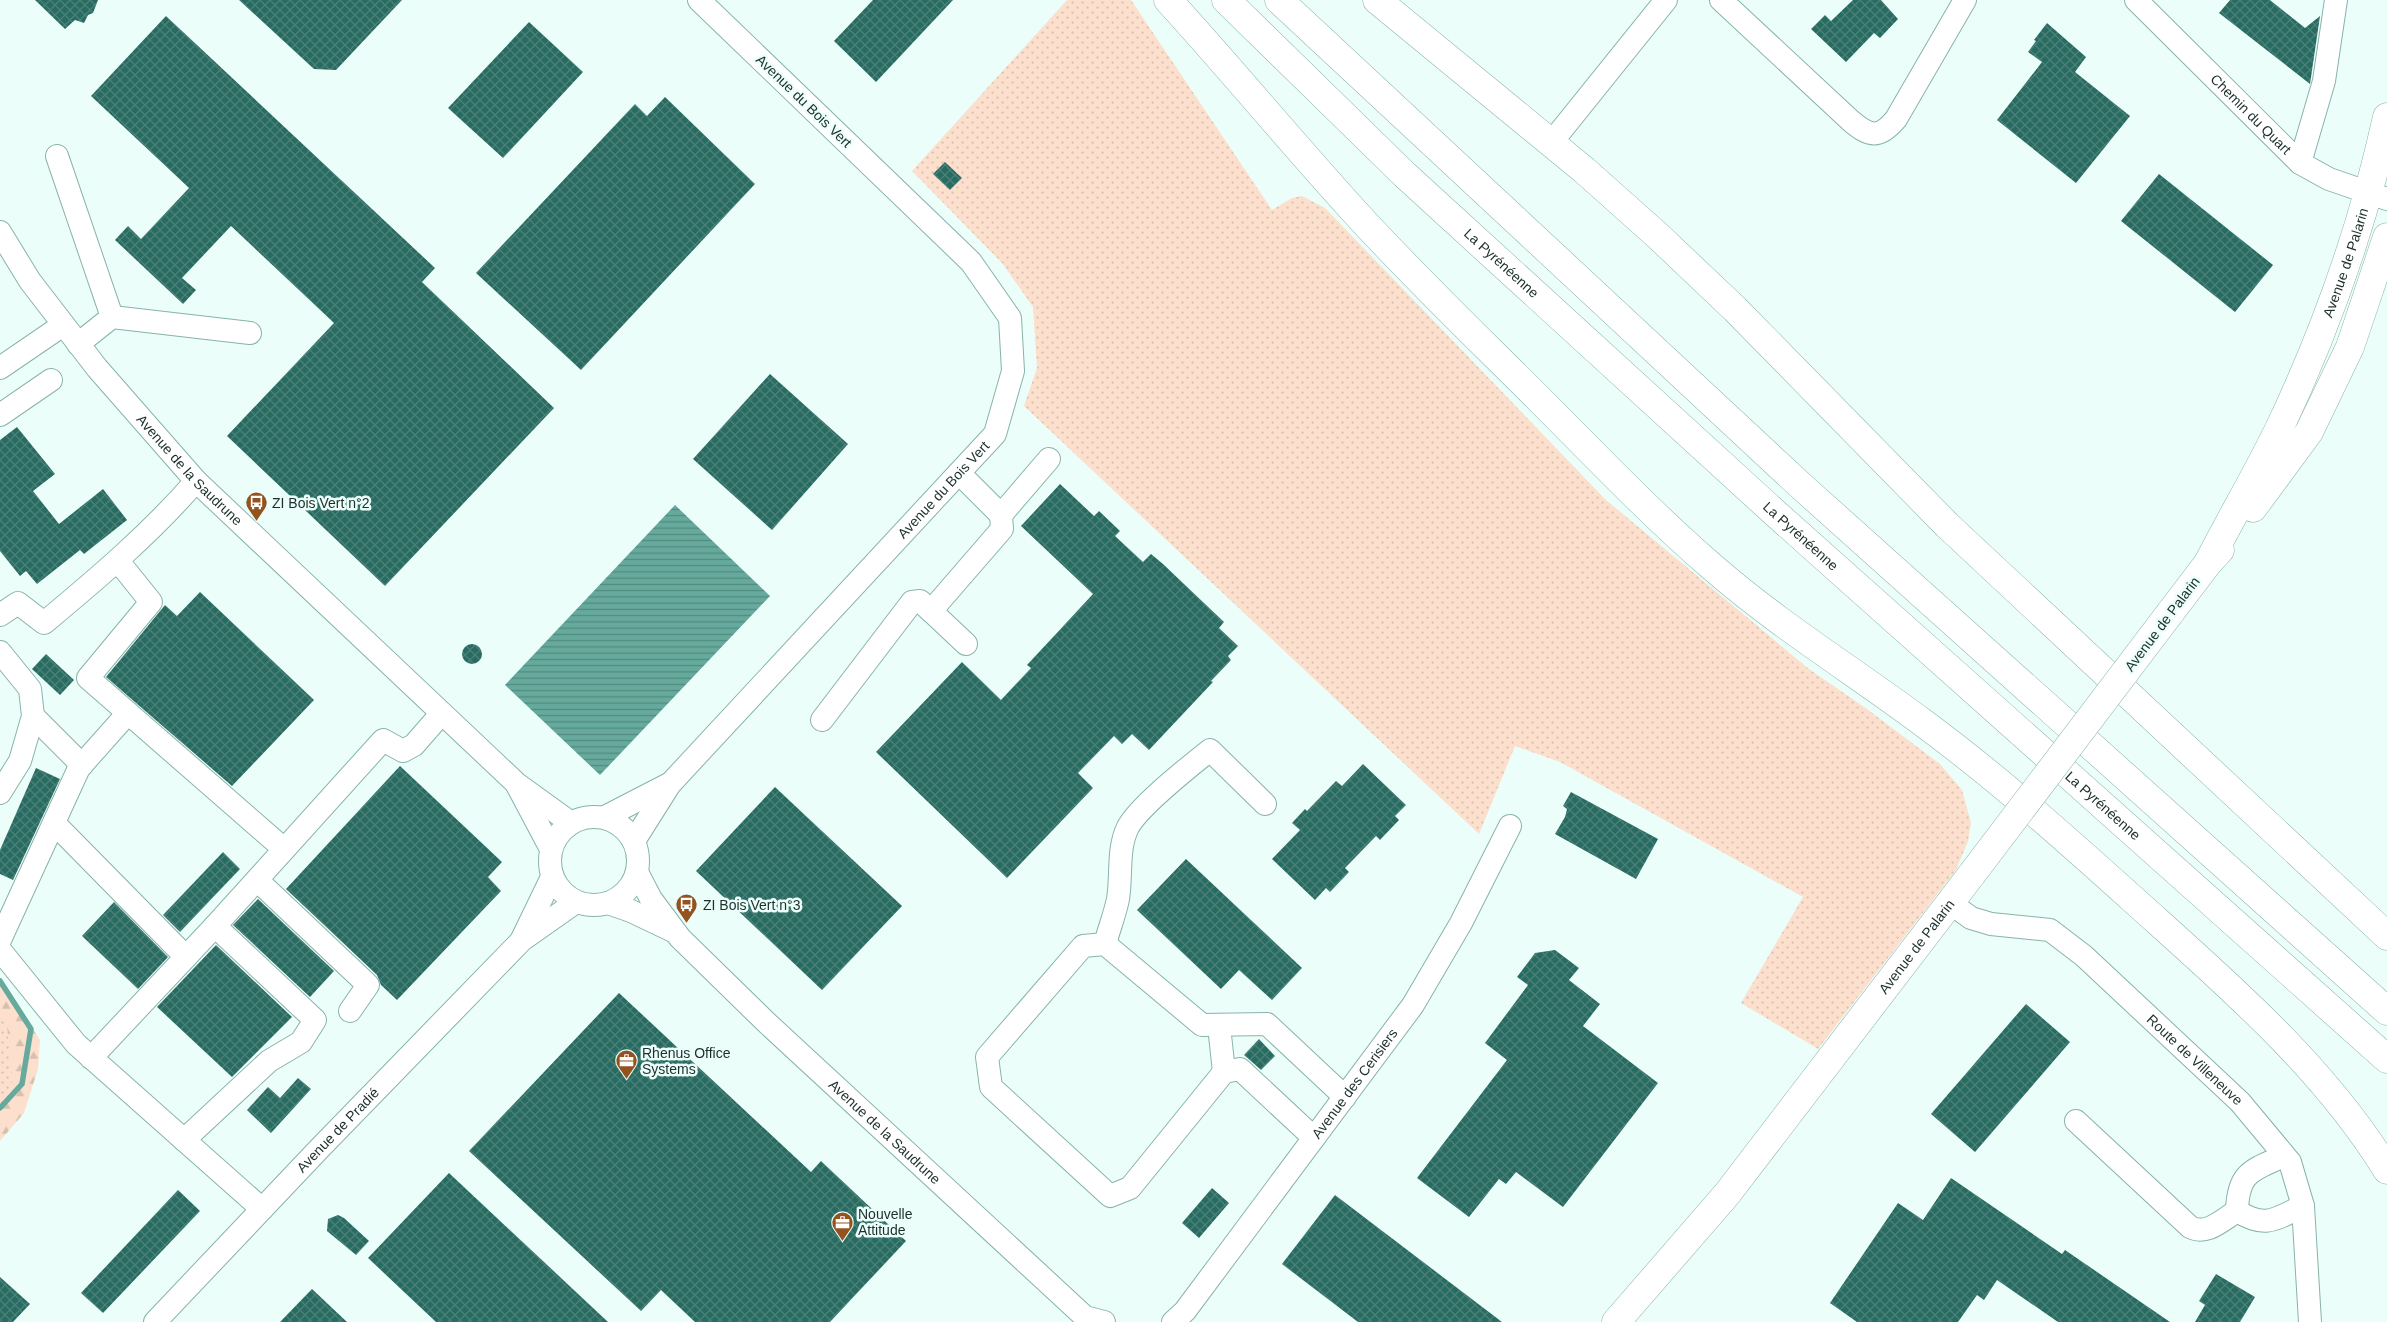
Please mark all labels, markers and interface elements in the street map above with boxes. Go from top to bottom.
street label: Avenue du Bois Vert [753,51,855,151]
street label: Chemin du Quart [2207,71,2294,158]
street label: Avenue de Palarin [2320,206,2371,320]
street label: La Pyrénéenne [1461,225,1542,301]
street label: Avenue de la Saudrune [134,411,246,529]
street label: Avenue du Bois Vert [894,438,992,542]
bus stop icon: ZI Bois Vert n°2 [244,491,268,522]
place label: ZI Bois Vert n°2 [272,495,370,511]
street label: La Pyrénéenne [1760,498,1842,574]
street label: Avenue de Palarin [2121,574,2203,674]
street label: La Pyrénéenne [2062,768,2144,843]
bus stop icon: ZI Bois Vert n°3 [675,893,699,924]
street label: Avenue de Palarin [1875,896,1958,997]
place label: ZI Bois Vert n°3 [703,897,801,913]
street label: Route de Villeneuve [2144,1011,2246,1109]
street label: Avenue des Cerisiers [1308,1025,1401,1142]
place label: Rhenus Office Systems [642,1045,731,1077]
office icon: Rhenus Office Systems [614,1049,638,1080]
street label: Avenue de la Saudrune [826,1076,944,1188]
street label: Avenue de Pradié [293,1084,382,1176]
place label: Nouvelle Attitude [858,1206,913,1238]
office icon: Nouvelle Attitude [830,1210,854,1241]

